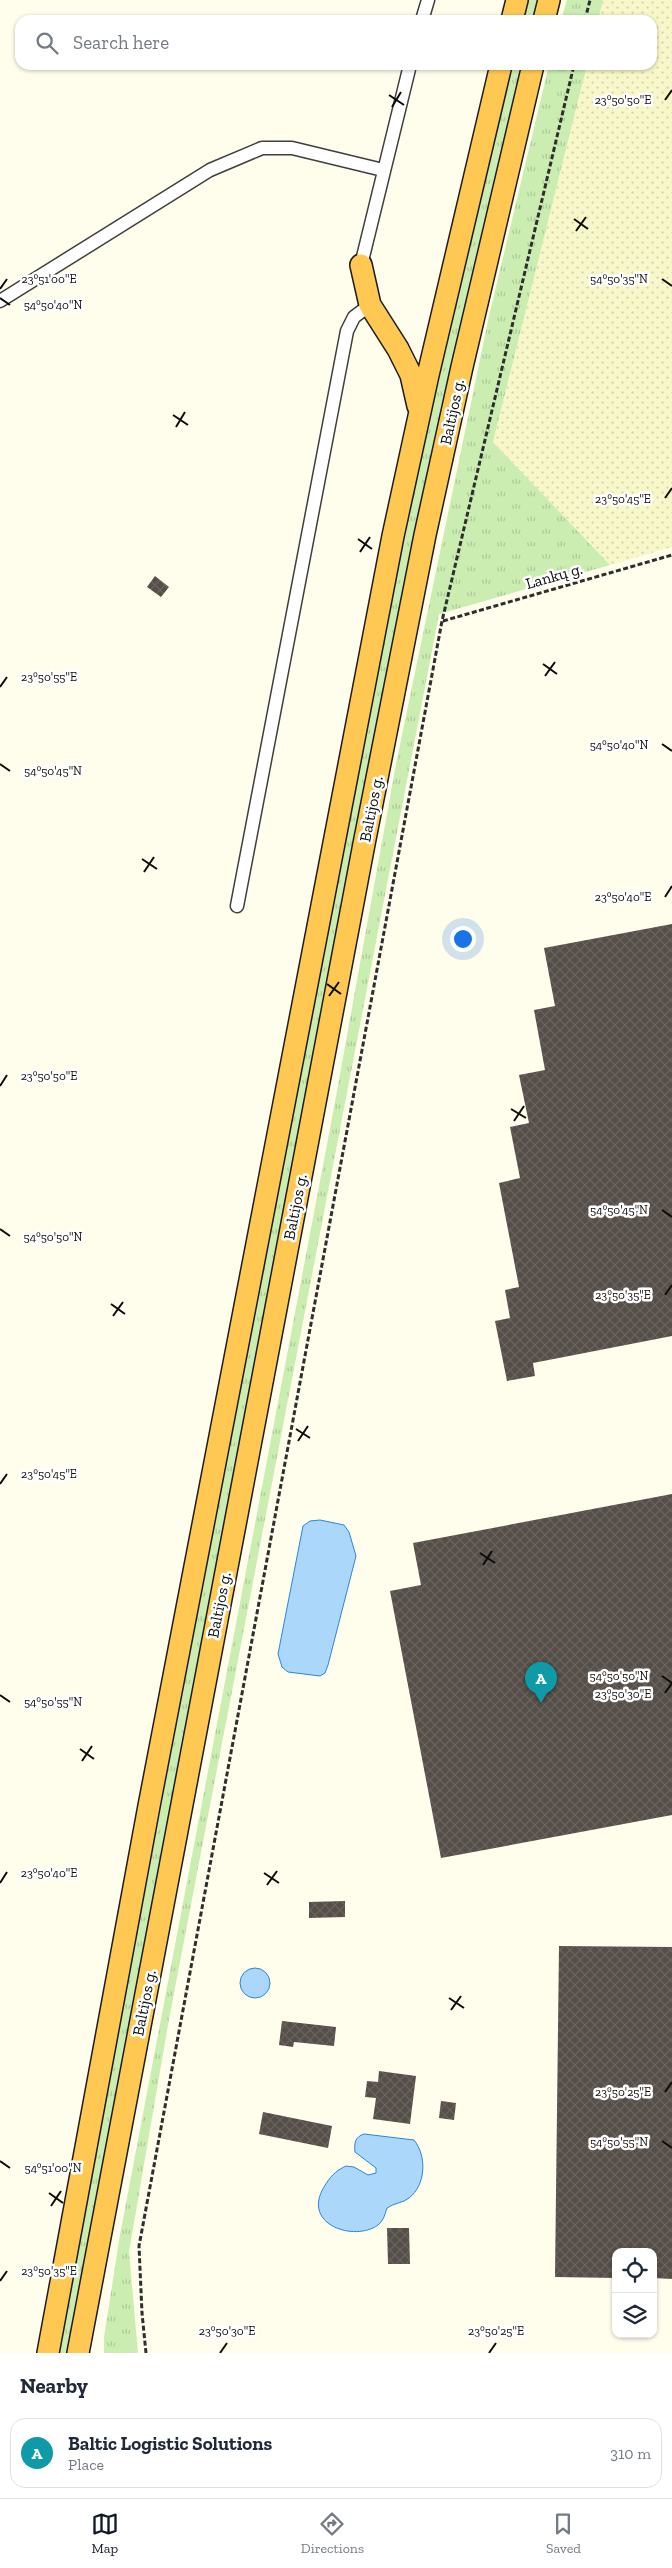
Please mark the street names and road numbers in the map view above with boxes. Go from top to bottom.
street label: Baltijos g. [436,377,468,447]
street label: Lankų g. [523,559,585,593]
street label: Baltijos g. [355,774,387,844]
street label: Baltijos g. [279,1172,311,1242]
street label: Baltijos g. [203,1570,235,1640]
street label: Baltijos g. [128,1968,160,2038]

